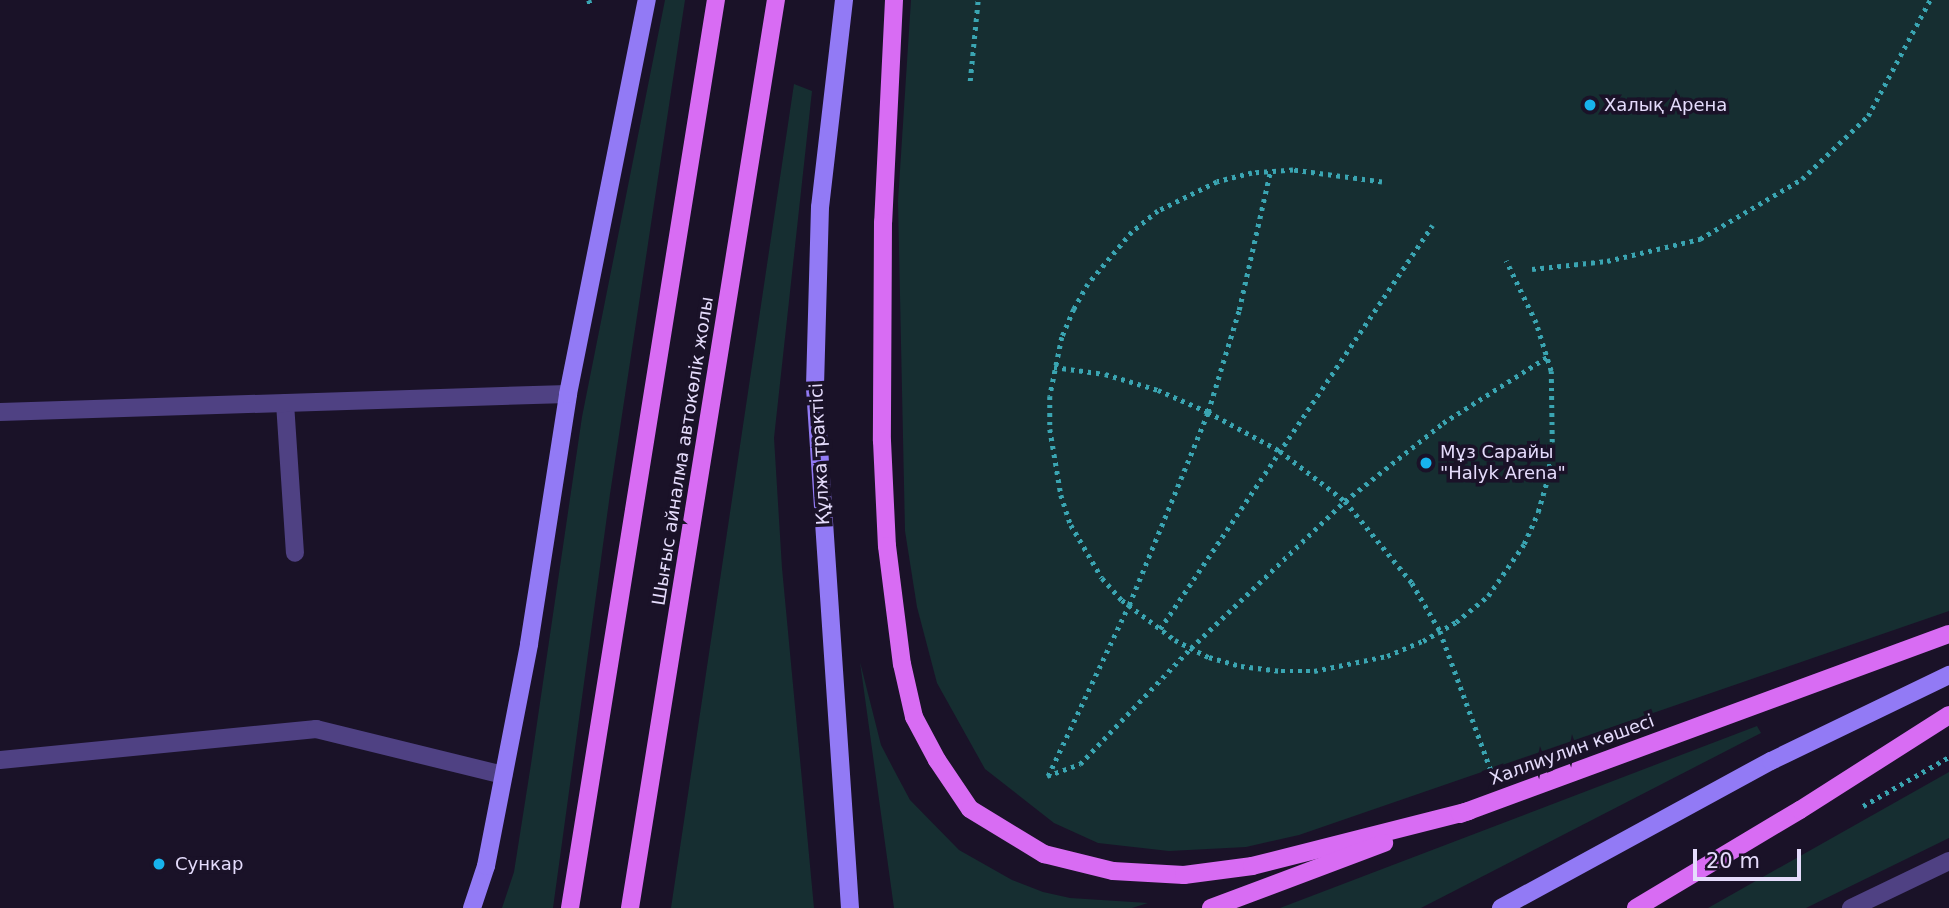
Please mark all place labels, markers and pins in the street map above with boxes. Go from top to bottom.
place label: Халық Арена [1604,94,1727,116]
marker: Халық Арена [1582,97,1598,113]
place label: Мұз Сарайы "Halyk Arena" [1440,442,1566,484]
marker: Мұз Сарайы "Halyk Arena" [1418,455,1434,471]
place label: Сункар [175,853,243,875]
marker: Сункар [149,854,169,874]

